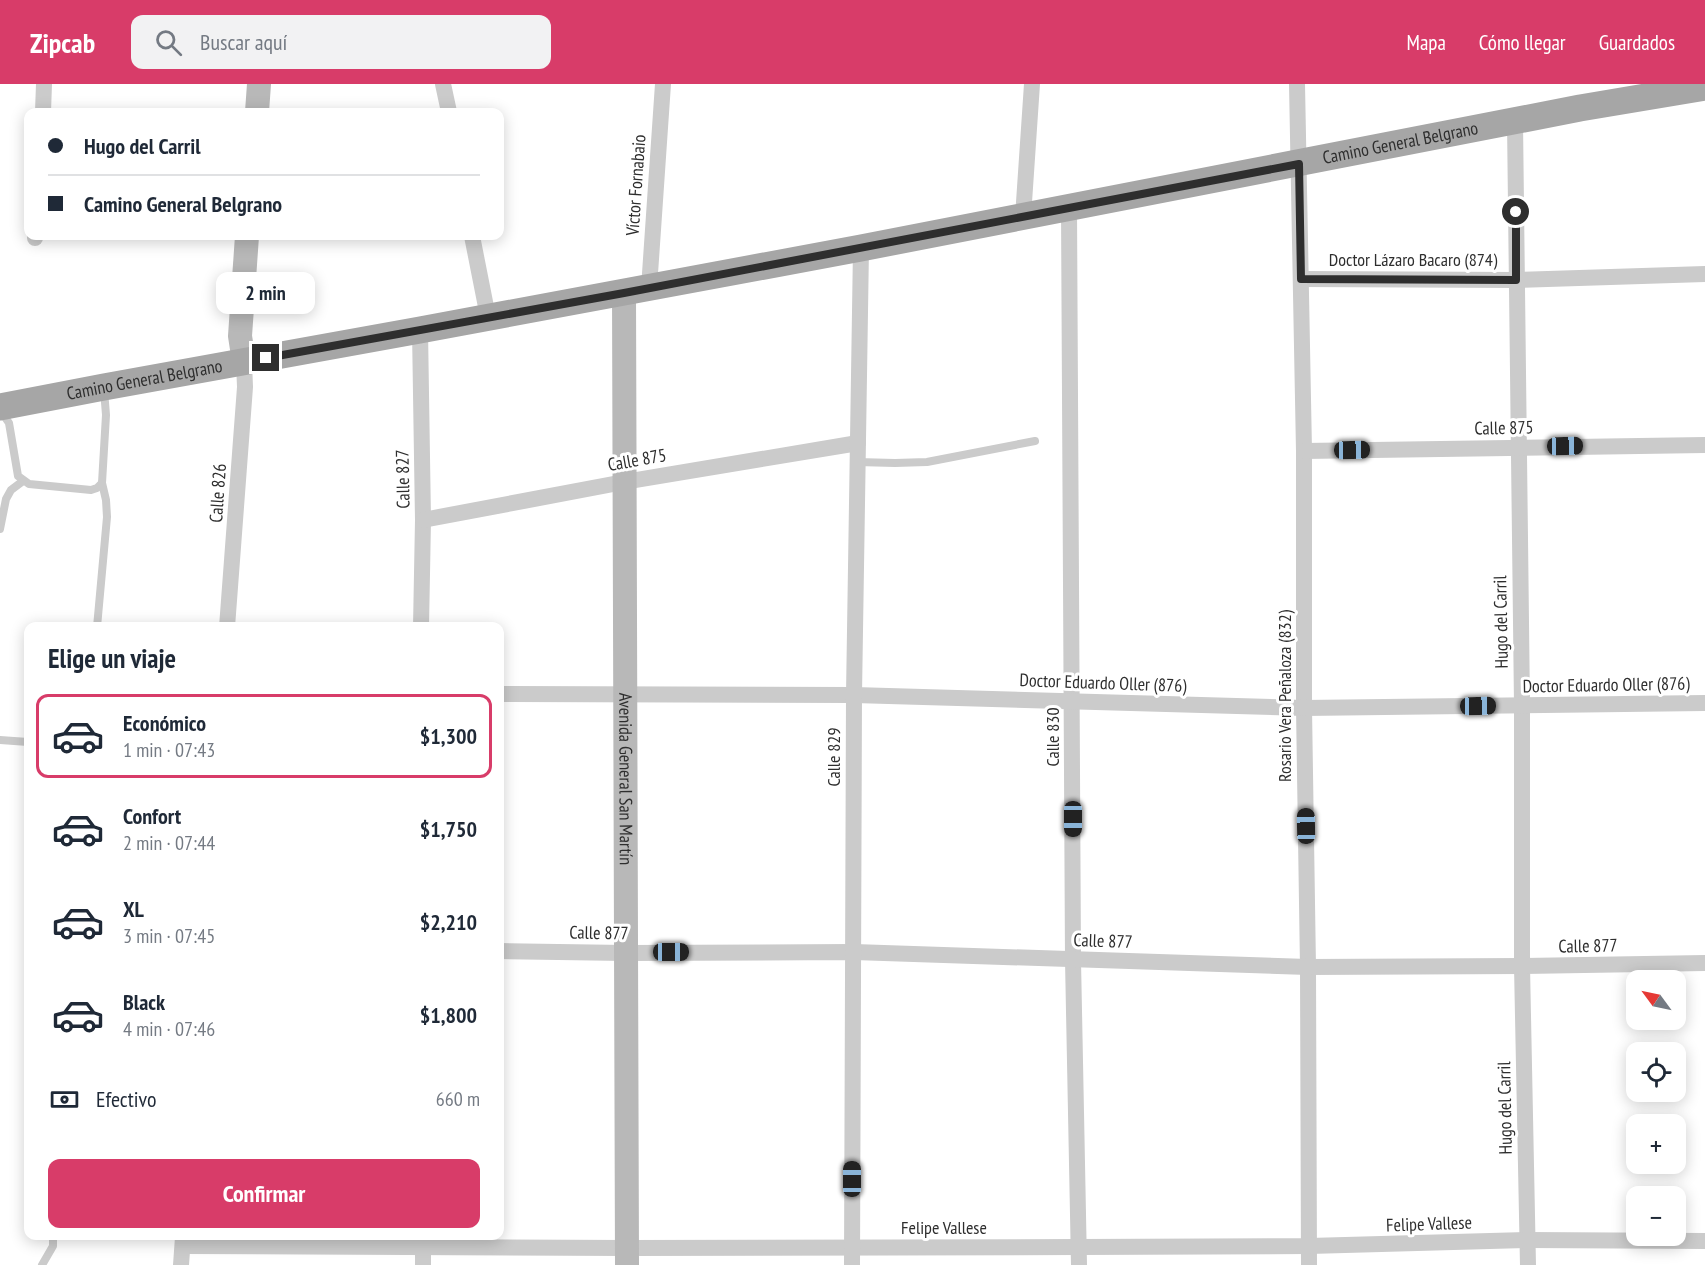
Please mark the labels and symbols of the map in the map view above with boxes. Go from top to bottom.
street label: Camino General Belgrano [1321,116,1480,169]
street label: Víctor Fornabaio [620,133,651,237]
route start [1502,198,1529,225]
street label: Doctor Lázaro Bacaro (874) [1329,248,1498,271]
callout: 2 min [216,271,316,313]
route end [252,344,279,371]
street label: Camino General Belgrano [65,354,224,405]
street label: Calle 875 [1474,415,1534,440]
car [1547,437,1583,455]
car [1334,441,1370,459]
street label: Calle 875 [606,443,668,476]
street label: Calle 827 [390,449,415,509]
street label: Calle 826 [204,463,231,523]
street label: Hugo del Carril [1488,574,1513,669]
street label: Rosario Vera Peñaloza (832) [1273,609,1296,782]
street label: Doctor Eduardo Oller (876) [1019,668,1188,697]
street label: Doctor Eduardo Oller (876) [1522,672,1690,697]
street label: Avenida General San Martín [614,693,638,865]
car [1460,697,1496,715]
street label: Calle 830 [1041,707,1064,767]
street label: Calle 829 [822,727,845,787]
car [1064,801,1082,837]
car [1297,808,1315,844]
street label: Calle 877 [569,920,629,945]
street label: Calle 877 [1073,928,1133,953]
street label: Calle 877 [1558,933,1618,958]
car [653,943,689,961]
north arrow [1626,970,1686,1030]
street label: Hugo del Carril [1492,1060,1517,1155]
car [843,1161,861,1197]
street label: Felipe Vallese [1386,1211,1472,1236]
street label: Felipe Vallese [901,1216,987,1239]

